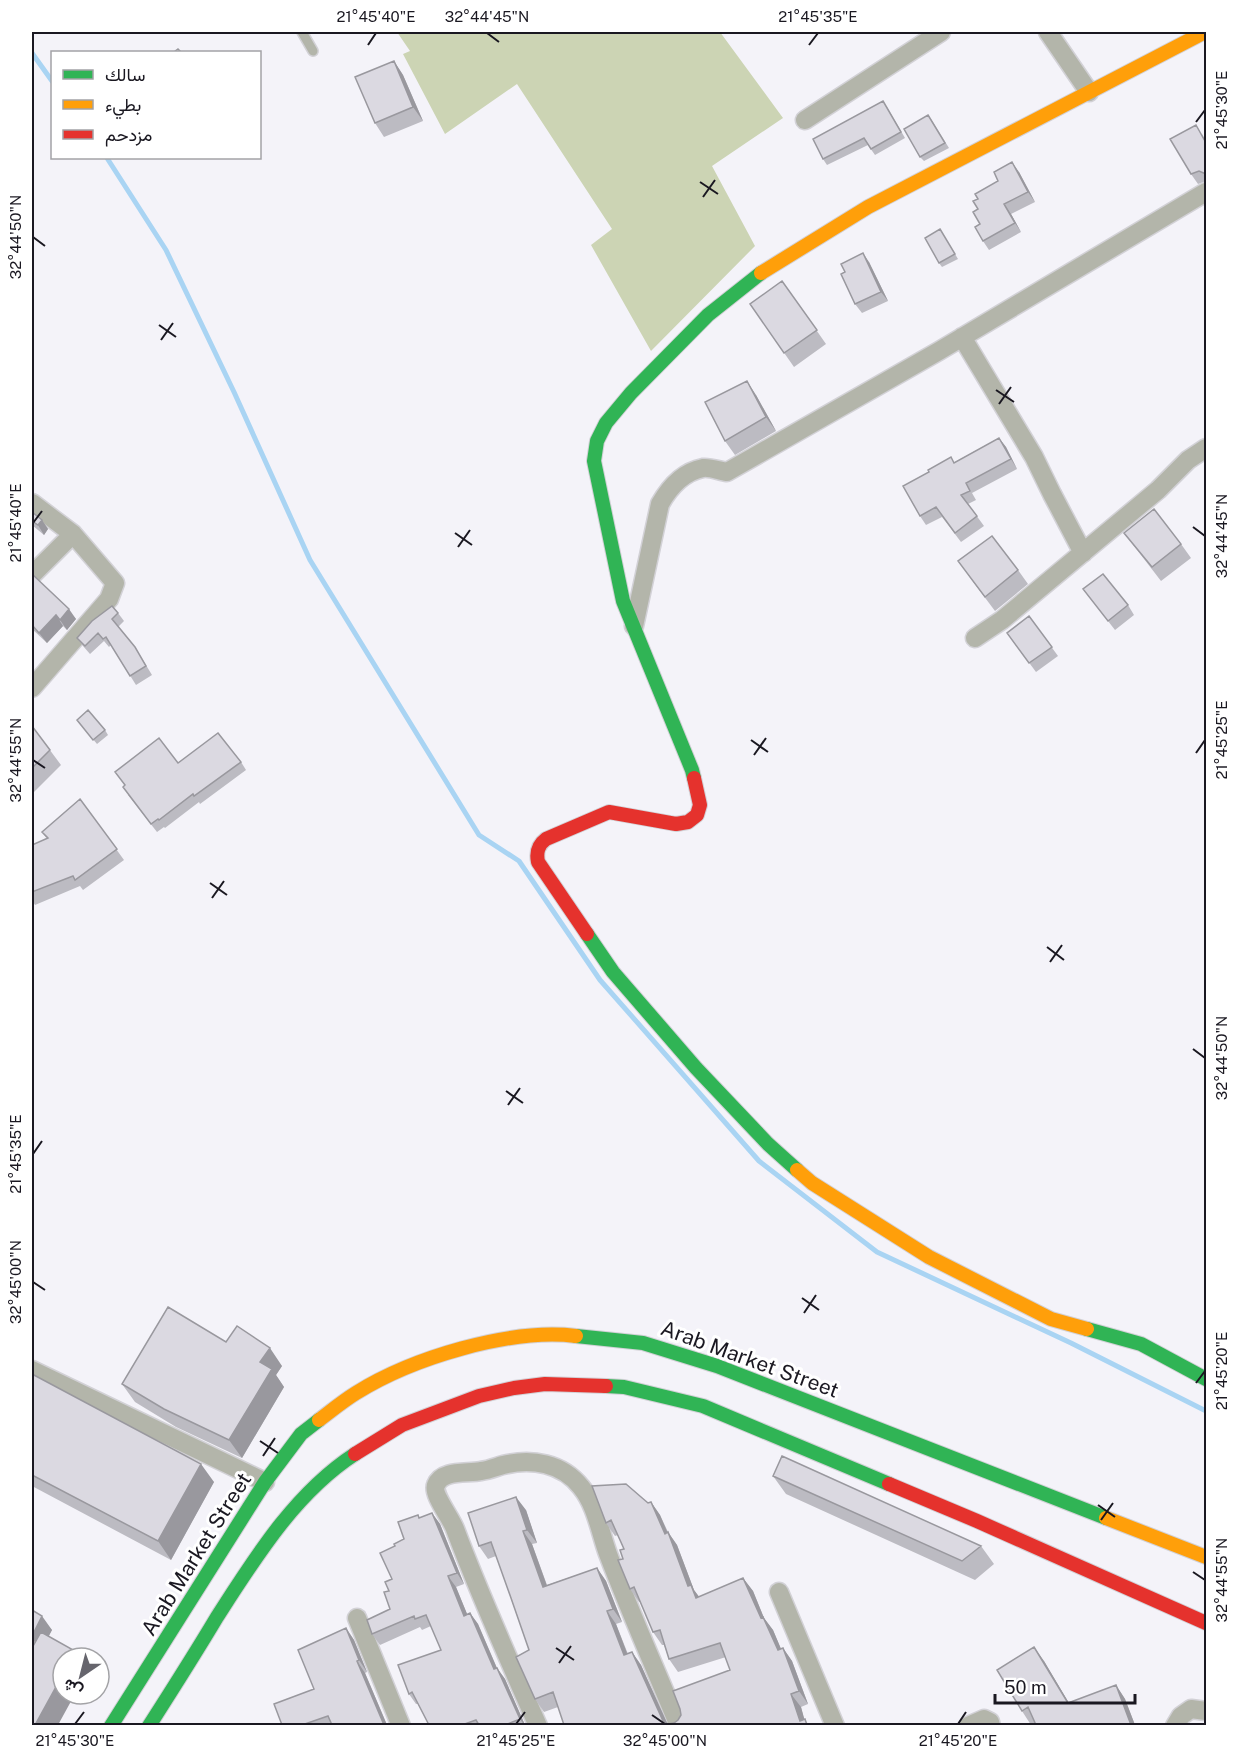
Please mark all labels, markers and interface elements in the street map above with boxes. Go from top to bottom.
text: 21°45'40"E [337,8,415,25]
text: 32°44'45"N [445,8,529,25]
text: 21°45'35"E [778,8,858,25]
legend [51,51,261,159]
text: سالك [105,64,145,85]
text: 21°45'30"E [1213,71,1230,149]
text: بطيء [105,94,141,120]
text: مزدحم [105,124,152,147]
text: 32°44'50"N [7,195,24,279]
text: 21°45'40"E [7,484,24,562]
text: 32°44'45"N [1213,494,1230,578]
text: 21°45'25"E [1213,701,1230,779]
text: 32°44'55"N [7,718,24,802]
text: 32°44'50"N [1213,1016,1230,1100]
text: 21°45'35"E [7,1114,24,1194]
text: 32°45'00"N [7,1240,24,1324]
street label: Arab Market Street [658,1315,842,1403]
text: 21°45'20"E [1213,1332,1230,1410]
street label: Arab Market Street [136,1468,256,1640]
text: 32°44'55"N [1213,1538,1230,1622]
north arrow [51,1646,111,1706]
scale bar [995,1667,1134,1705]
text: ش [59,1675,86,1701]
text: 50 m [1004,1677,1047,1698]
text: 21°45'30"E [36,1732,114,1749]
text: 21°45'25"E [477,1732,555,1749]
text: 32°45'00"N [623,1732,707,1749]
text: 21°45'20"E [919,1732,997,1749]

